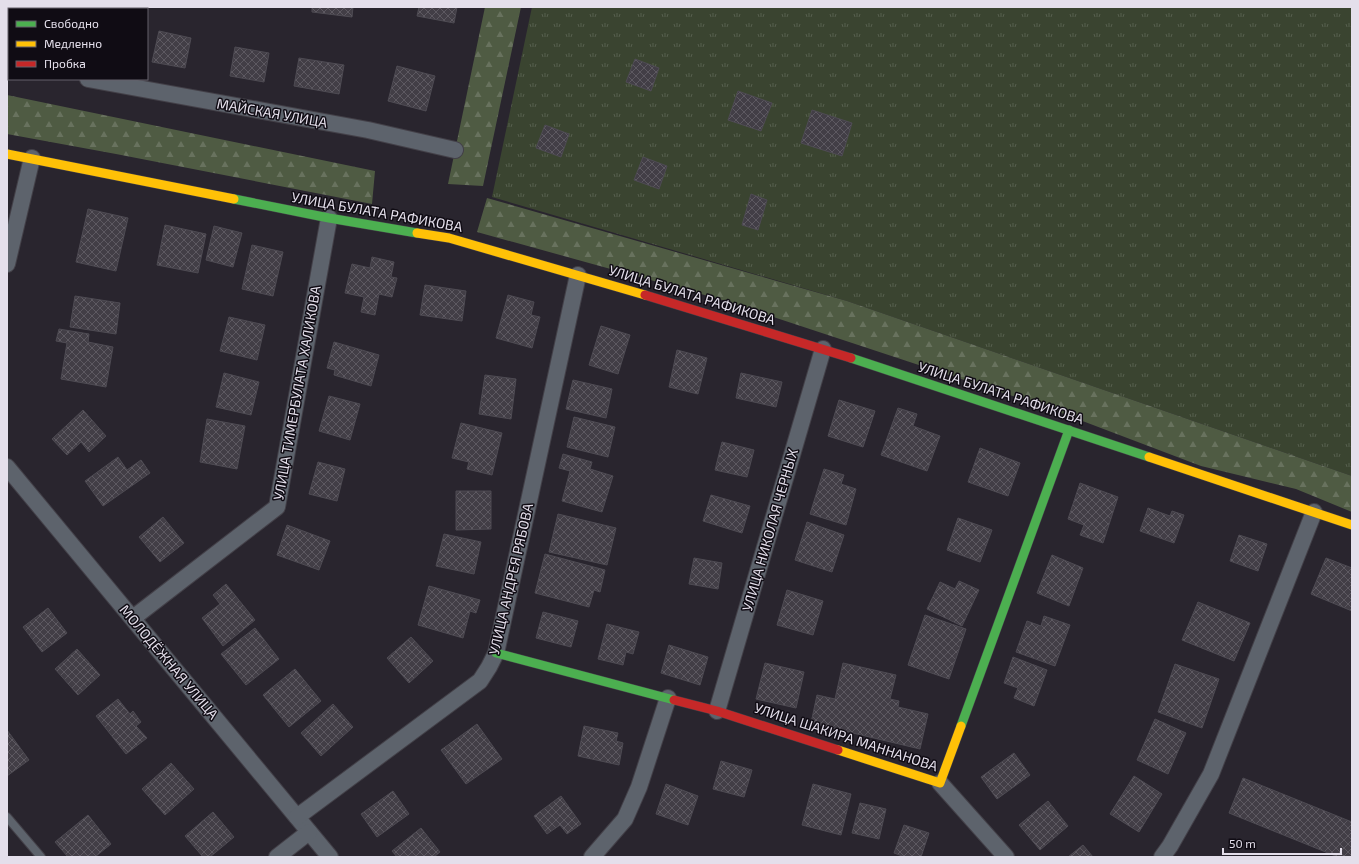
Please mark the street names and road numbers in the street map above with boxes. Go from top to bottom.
street label: МАЙСКАЯ УЛИЦА [216,94,329,131]
street label: УЛИЦА БУЛАТА РАФИКОВА [290,188,464,235]
street label: УЛИЦА БУЛАТА РАФИКОВА [607,261,778,328]
street label: УЛИЦА ТИМЕРБУЛАТА ХАЛИКОВА [269,284,324,501]
street label: УЛИЦА БУЛАТА РАФИКОВА [916,358,1086,427]
street label: УЛИЦА НИКОЛАЯ ЧЕРНЫХ [738,446,801,613]
street label: УЛИЦА АНДРЕЯ РЯБОВА [485,501,536,656]
street label: МОЛОДЁЖНАЯ УЛИЦА [117,601,222,723]
street label: УЛИЦА ШАКИРА МАННАНОВА [752,699,940,774]

